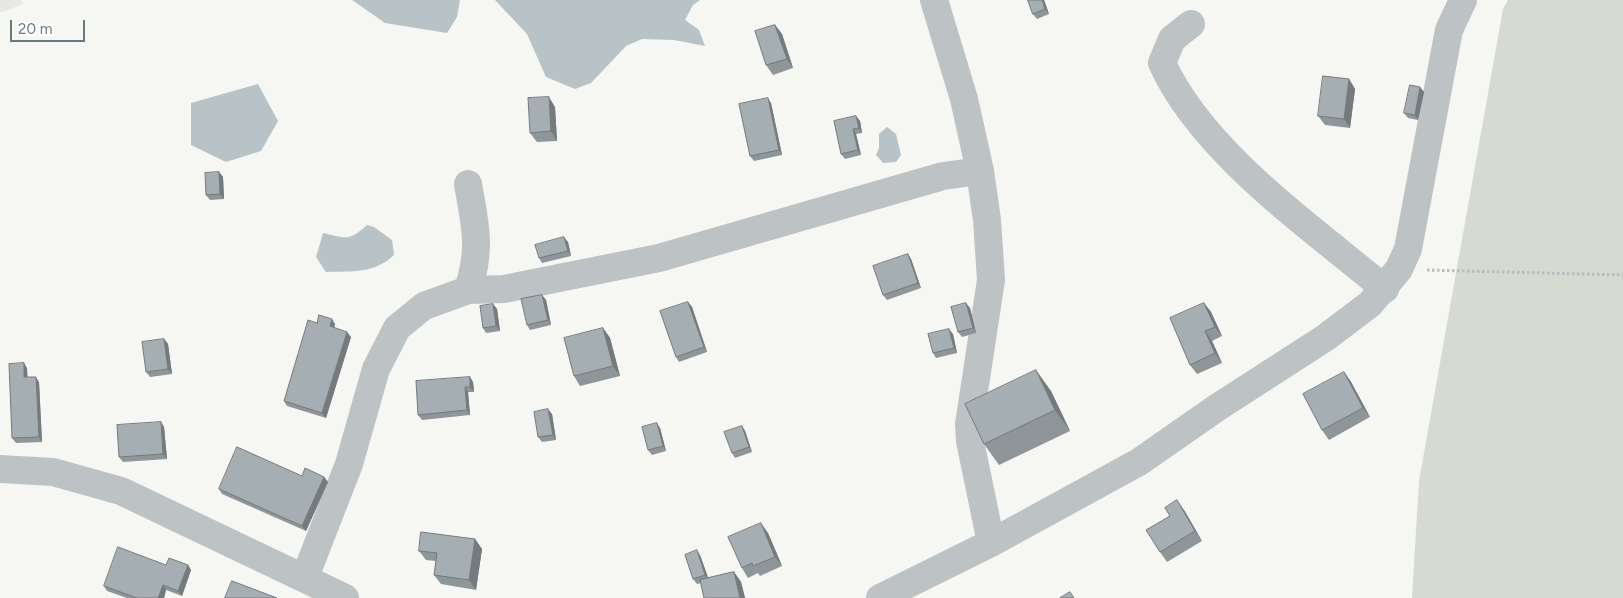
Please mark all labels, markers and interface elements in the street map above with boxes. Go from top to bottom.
scale bar [12,10,88,42]
text: 20 m [18,20,52,38]

